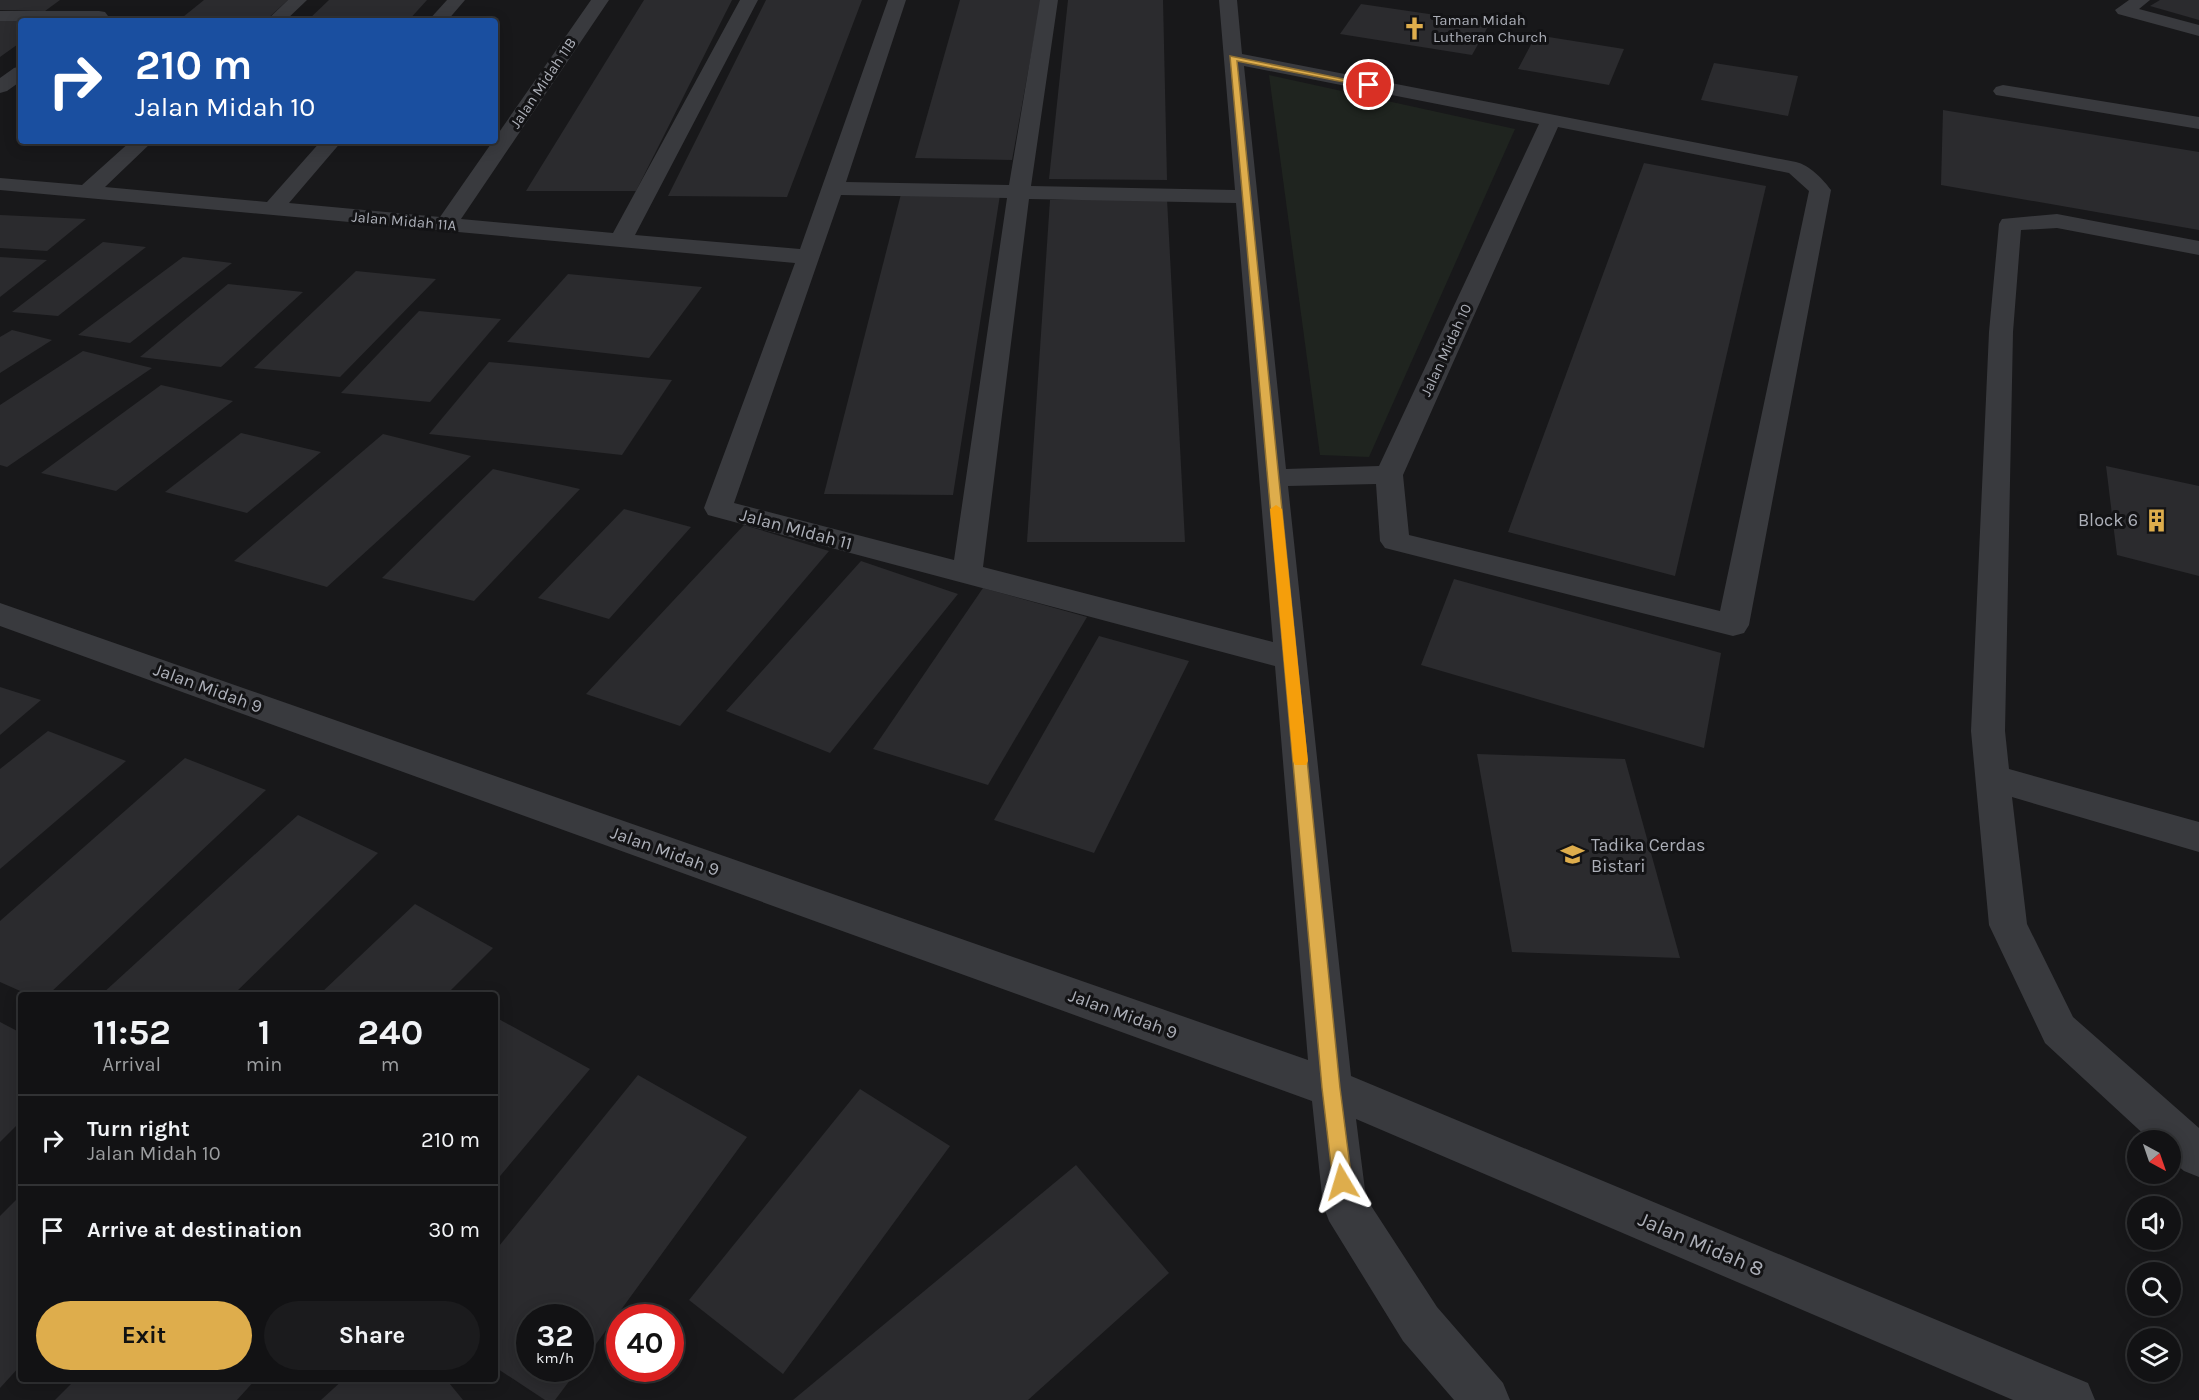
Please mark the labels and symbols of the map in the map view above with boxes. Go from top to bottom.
place label: Taman Midah Lutheran Church [1433,11,1547,46]
church icon: Taman Midah Lutheran Church [1402,16,1428,42]
street label: Jalan Midah 11B [506,34,580,132]
pin [1343,59,1394,110]
street label: Jalan Midah 11A [351,207,457,235]
street label: Jalan Midah 10 [1417,301,1475,399]
street label: Jalan MIdah 11 [738,503,854,555]
building icon: Block 6 [2143,507,2169,533]
place label: Block 6 [2078,509,2138,531]
street label: Jalan Midah 9 [151,658,265,718]
street label: Jalan Midah 9 [608,821,722,881]
place label: Tadika Cerdas Bistari [1591,834,1706,877]
school or university icon: Tadika Cerdas Bistari [1560,842,1586,868]
street label: Jalan Midah 9 [1066,984,1180,1044]
north arrow [2127,1130,2181,1184]
position arrow [1310,1150,1374,1214]
street label: Jalan Midah 8 [1635,1207,1767,1281]
speed limit sign: 40 [606,1304,684,1382]

